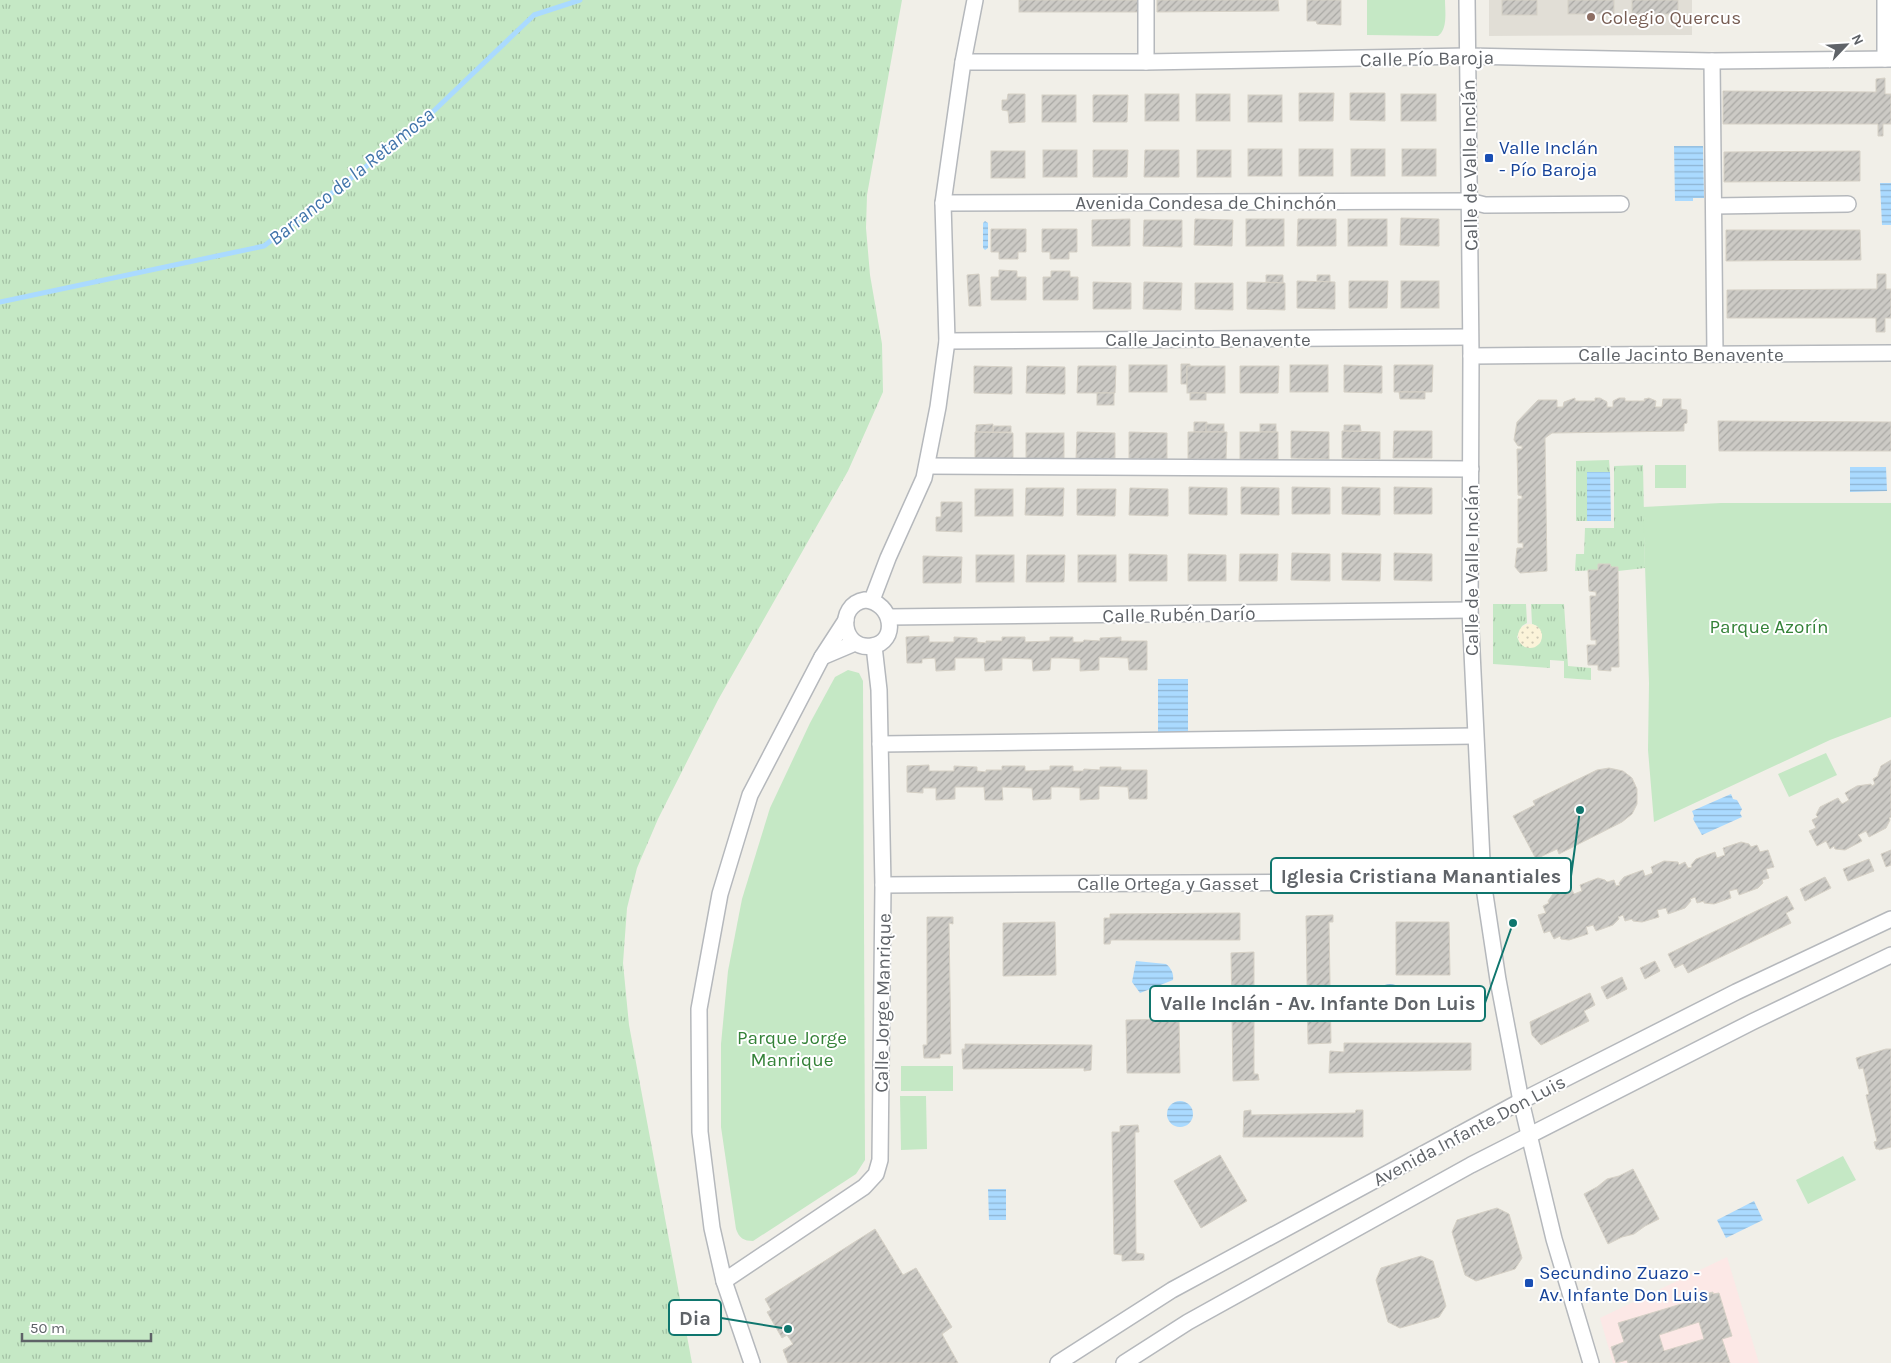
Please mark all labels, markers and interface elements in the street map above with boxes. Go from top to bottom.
place label: Colegio Quercus [1601,7,1741,29]
marker: Colegio Quercus [1585,11,1597,23]
north arrow [1821,20,1871,70]
text: N [1848,32,1867,48]
street label: Calle Pío Baroja [1360,47,1494,71]
street label: Calle de Valle Inclán [1458,79,1482,251]
water label: Barranco de la Retamosa [264,103,439,250]
place label: Valle Inclán - Pío Baroja [1499,137,1598,181]
marker: Valle Inclán - Pío Baroja [1483,152,1495,164]
street label: Avenida Condesa de Chinchón [1075,192,1337,214]
street label: Calle Jacinto Benavente [1105,329,1311,351]
street label: Calle Jacinto Benavente [1578,344,1784,366]
street label: Calle de Valle Inclán [1461,484,1483,656]
street label: Calle Rubén Darío [1102,603,1256,627]
park label: Parque Azorín [1709,616,1829,638]
callout: Iglesia Cristiana Manantiales [1271,858,1571,893]
text: Iglesia Cristiana Manantiales [1281,865,1561,888]
street label: Calle Ortega y Gasset [1077,873,1259,895]
street label: Calle Jorge Manrique [870,913,896,1093]
callout: Valle Inclán - Av. Infante Don Luis [1150,986,1485,1021]
text: Valle Inclán - Av. Infante Don Luis [1160,992,1476,1015]
park label: Parque Jorge Manrique [737,1027,847,1071]
street label: Avenida Infante Don Luis [1370,1071,1569,1191]
place label: Secundino Zuazo - Av. Infante Don Luis [1539,1262,1709,1306]
marker: Secundino Zuazo - Av. Infante Don Luis [1523,1277,1535,1289]
callout: Dia [669,1300,721,1335]
text: Dia [679,1307,711,1330]
scale bar [22,1310,151,1342]
text: 50 m [30,1319,65,1337]

